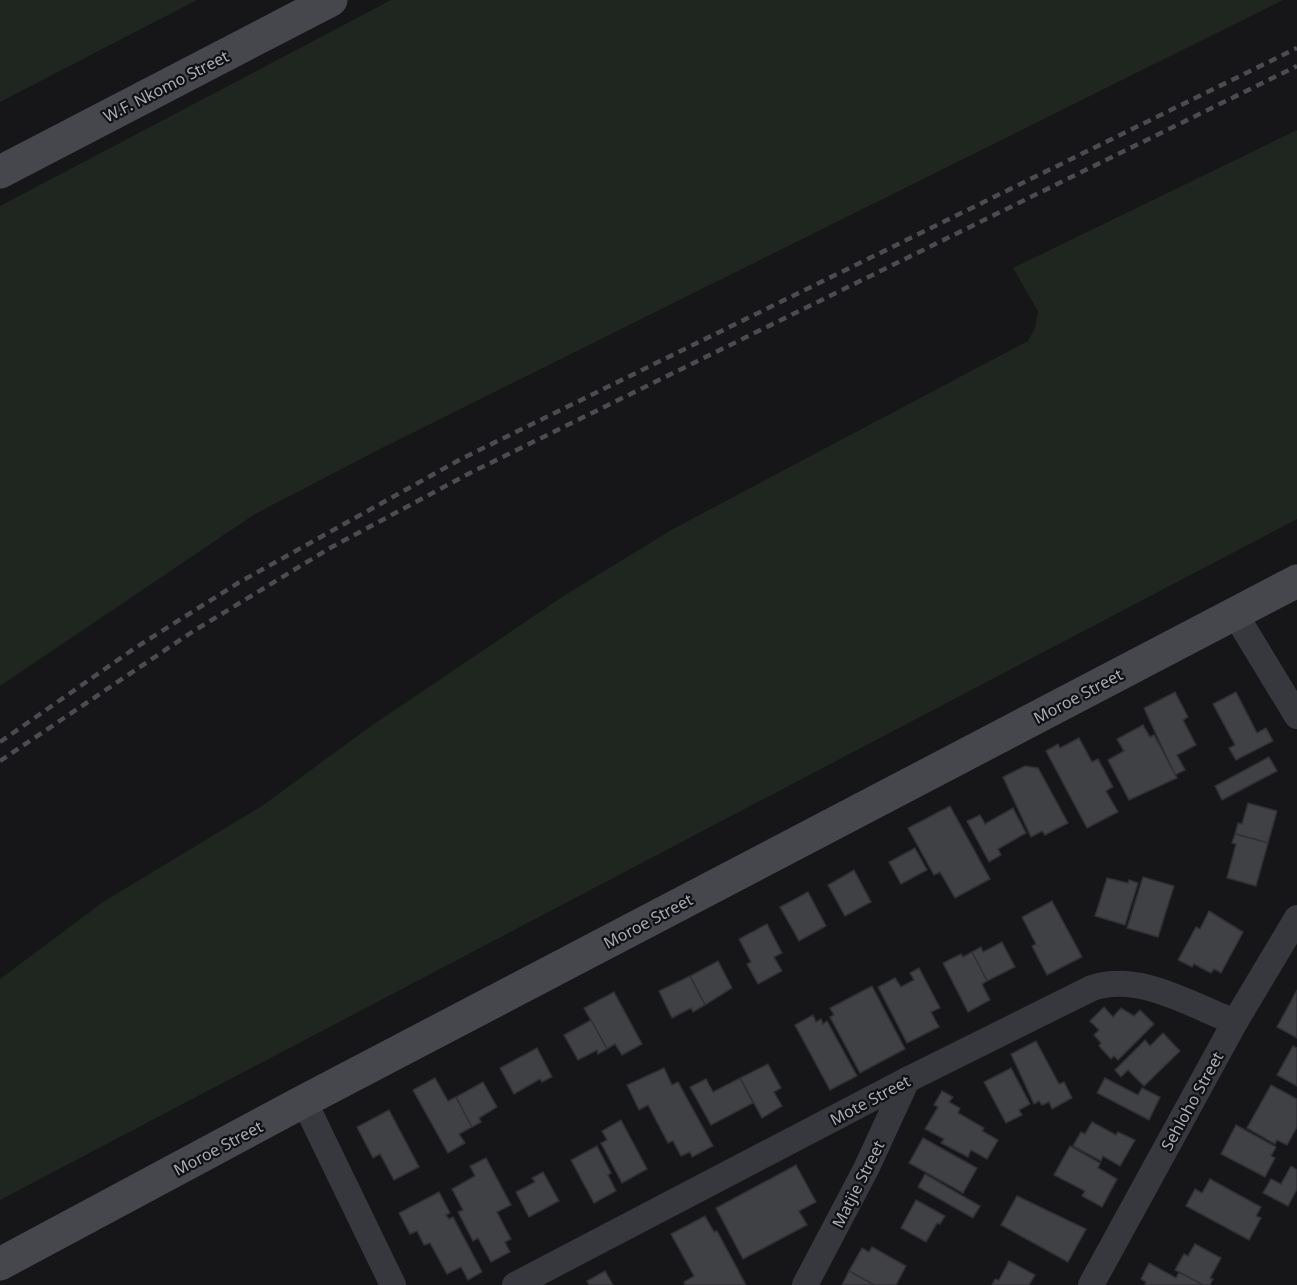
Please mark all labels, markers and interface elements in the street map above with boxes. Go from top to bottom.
street label: W.F. Nkomo Street [100,45,233,127]
street label: Moroe Street [1030,663,1127,729]
street label: Moroe Street [600,888,697,954]
street label: Sehloho Street [1156,1047,1228,1154]
street label: Mote Street [826,1070,914,1130]
street label: Moroe Street [170,1115,267,1181]
street label: Matjie Street [827,1136,890,1231]

